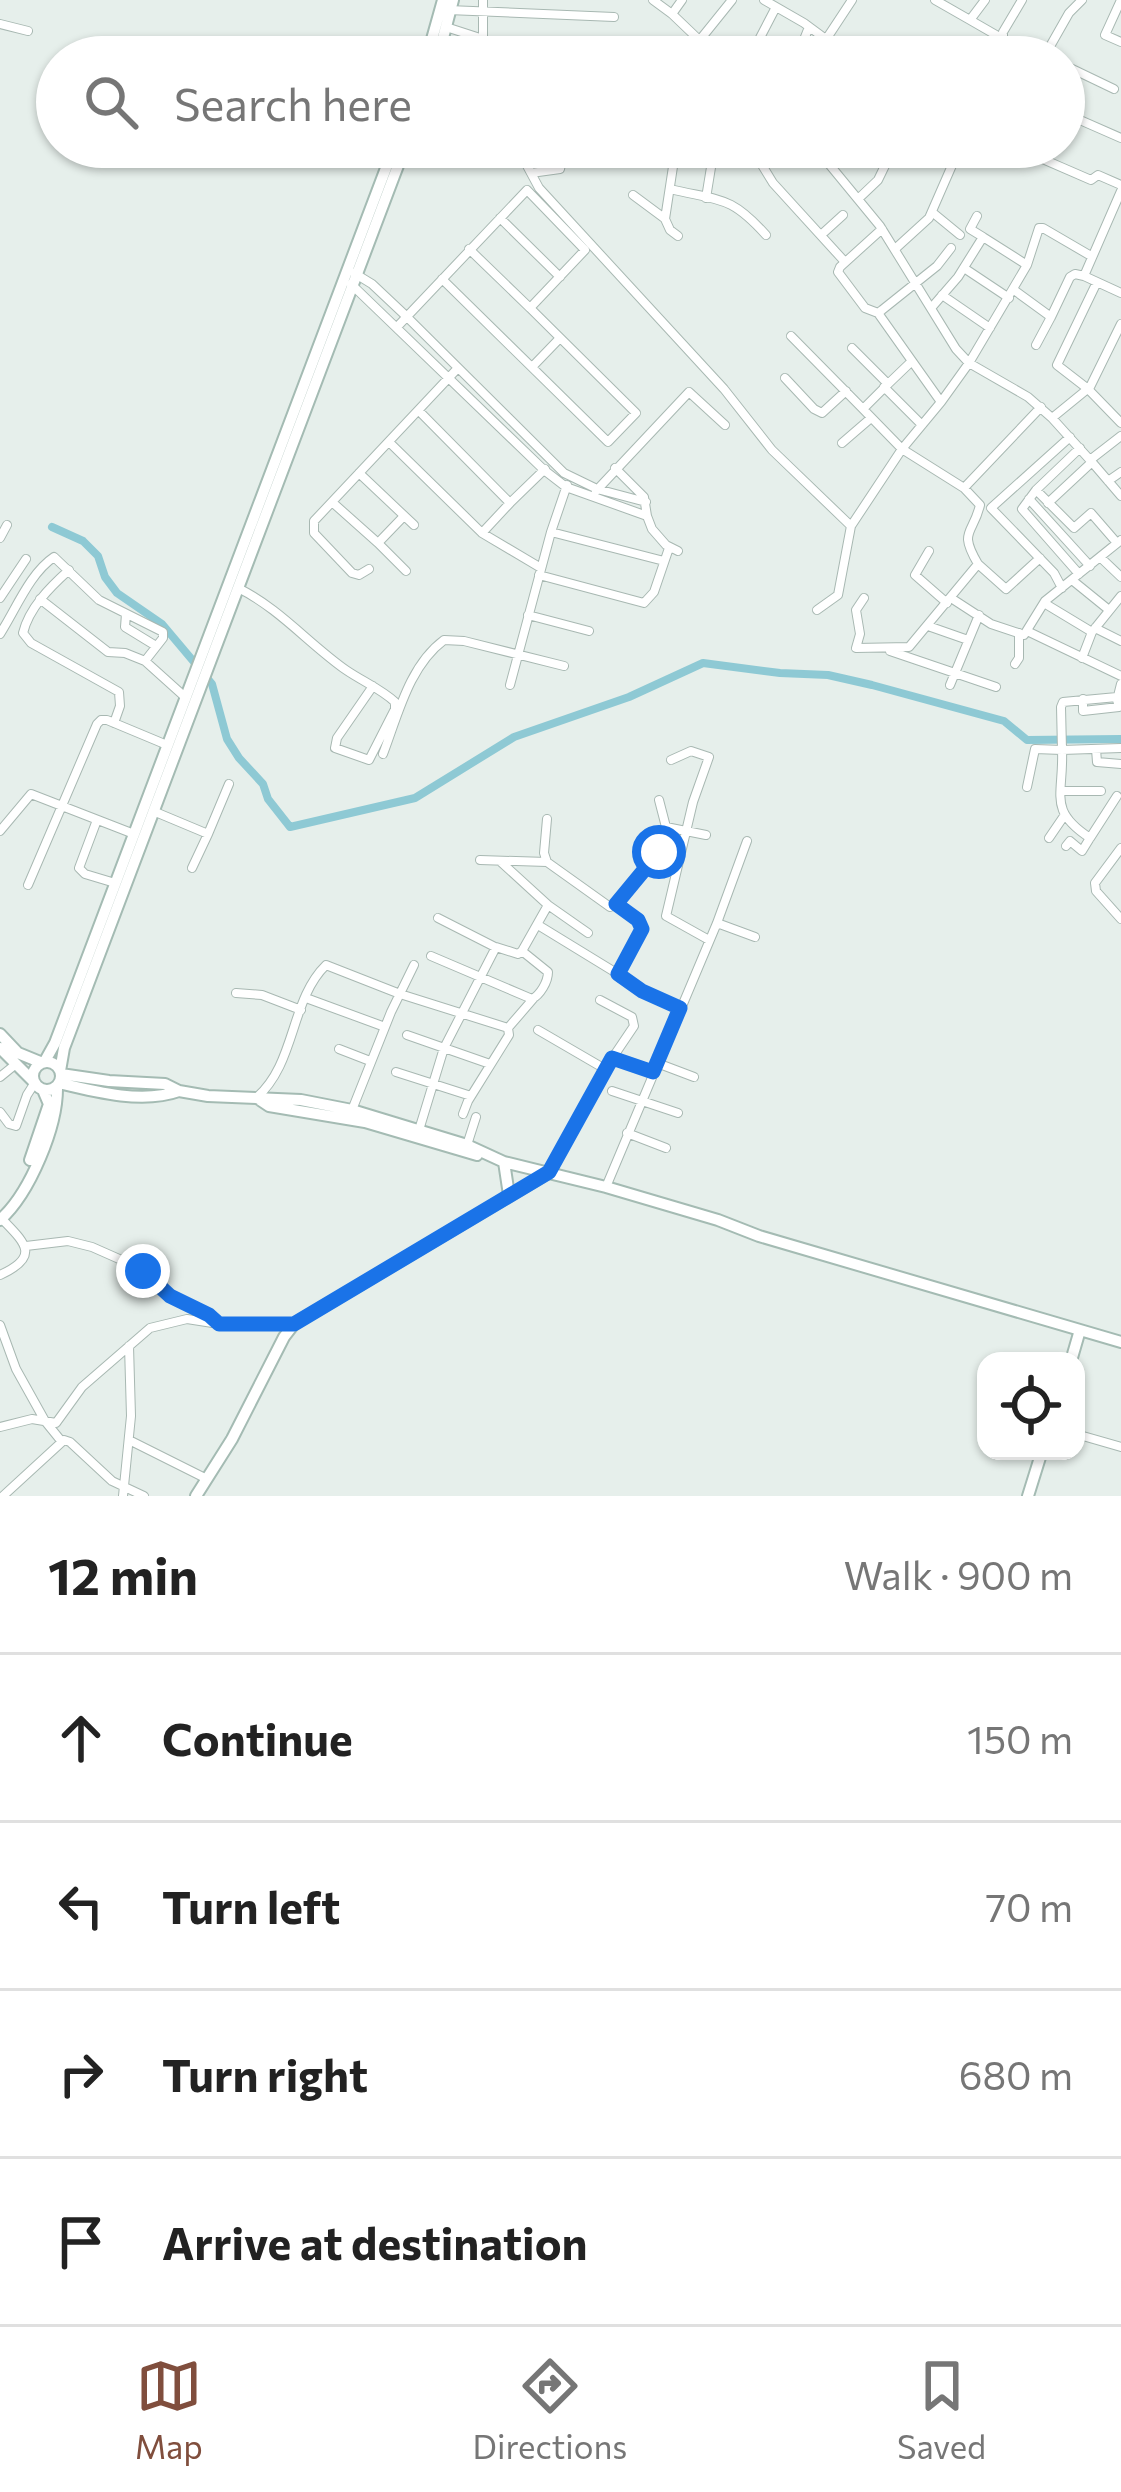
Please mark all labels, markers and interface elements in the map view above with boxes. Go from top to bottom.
search box [36,36,1085,168]
icon: search [78,69,144,135]
text: Search here [174,75,412,130]
route start [632,825,686,879]
route end [116,1244,170,1298]
map controls [977,1352,1085,1460]
button: locate [977,1352,1085,1460]
text: 12 min [48,1543,198,1606]
text: Walk · 900 m [844,1550,1073,1598]
icon: ahead [48,1705,114,1771]
text: Continue [162,1710,353,1765]
text: 150 m [967,1714,1073,1762]
icon: left [48,1873,114,1939]
text: Turn left [162,1878,340,1933]
text: 70 m [986,1882,1073,1930]
icon: right [48,2041,114,2107]
text: Turn right [162,2046,368,2101]
text: 680 m [959,2050,1073,2098]
icon: arrive [48,2209,114,2275]
text: Arrive at destination [162,2214,588,2269]
tab: Map [135,2353,203,2466]
tab: Directions [473,2353,627,2466]
tab: Saved [897,2353,986,2466]

